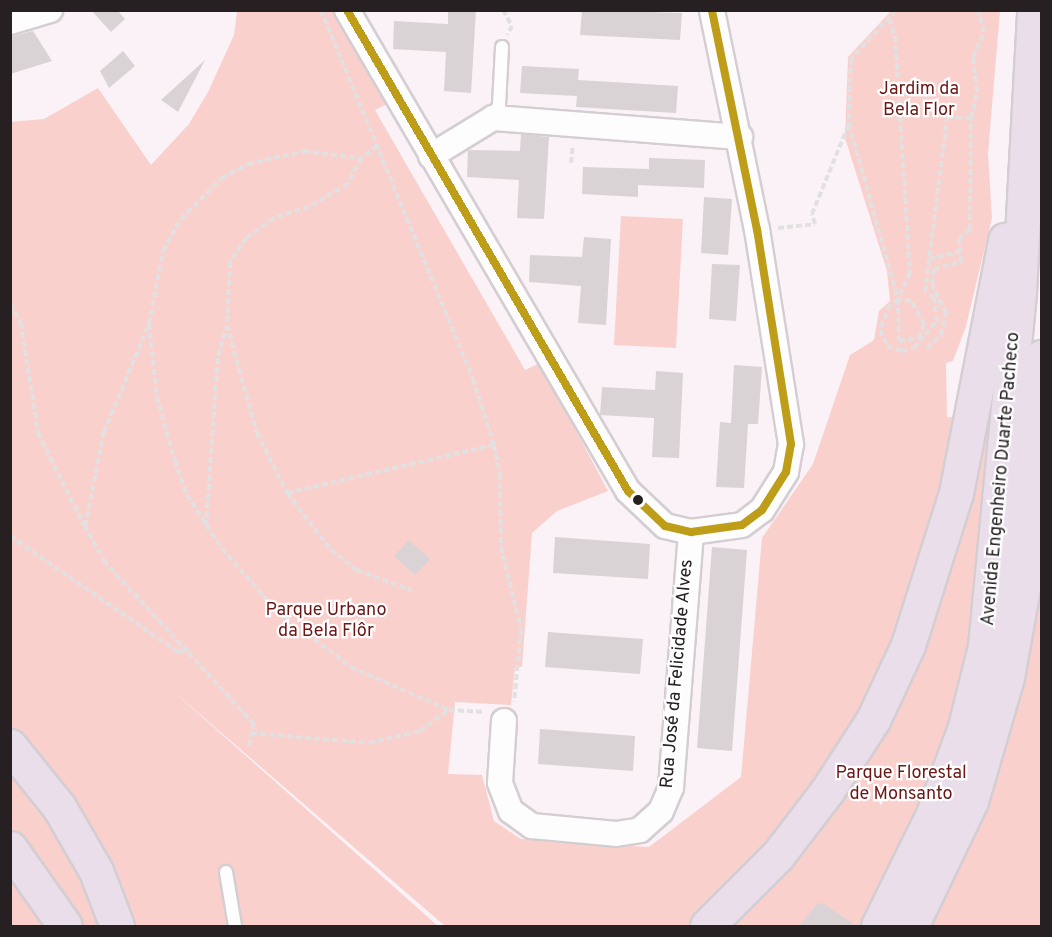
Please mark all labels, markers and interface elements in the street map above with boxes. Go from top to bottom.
park label: Jardim da Bela Flor [879,80,959,122]
street label: Avenida Engenheiro Duarte Pacheco [978,331,1026,627]
unlabelled marker [632,494,644,506]
street label: Rua José da Felicidade Alves [657,558,699,790]
park label: Parque Urbano da Bela Flôr [265,601,387,644]
park label: Parque Florestal de Monsanto [835,764,967,806]

